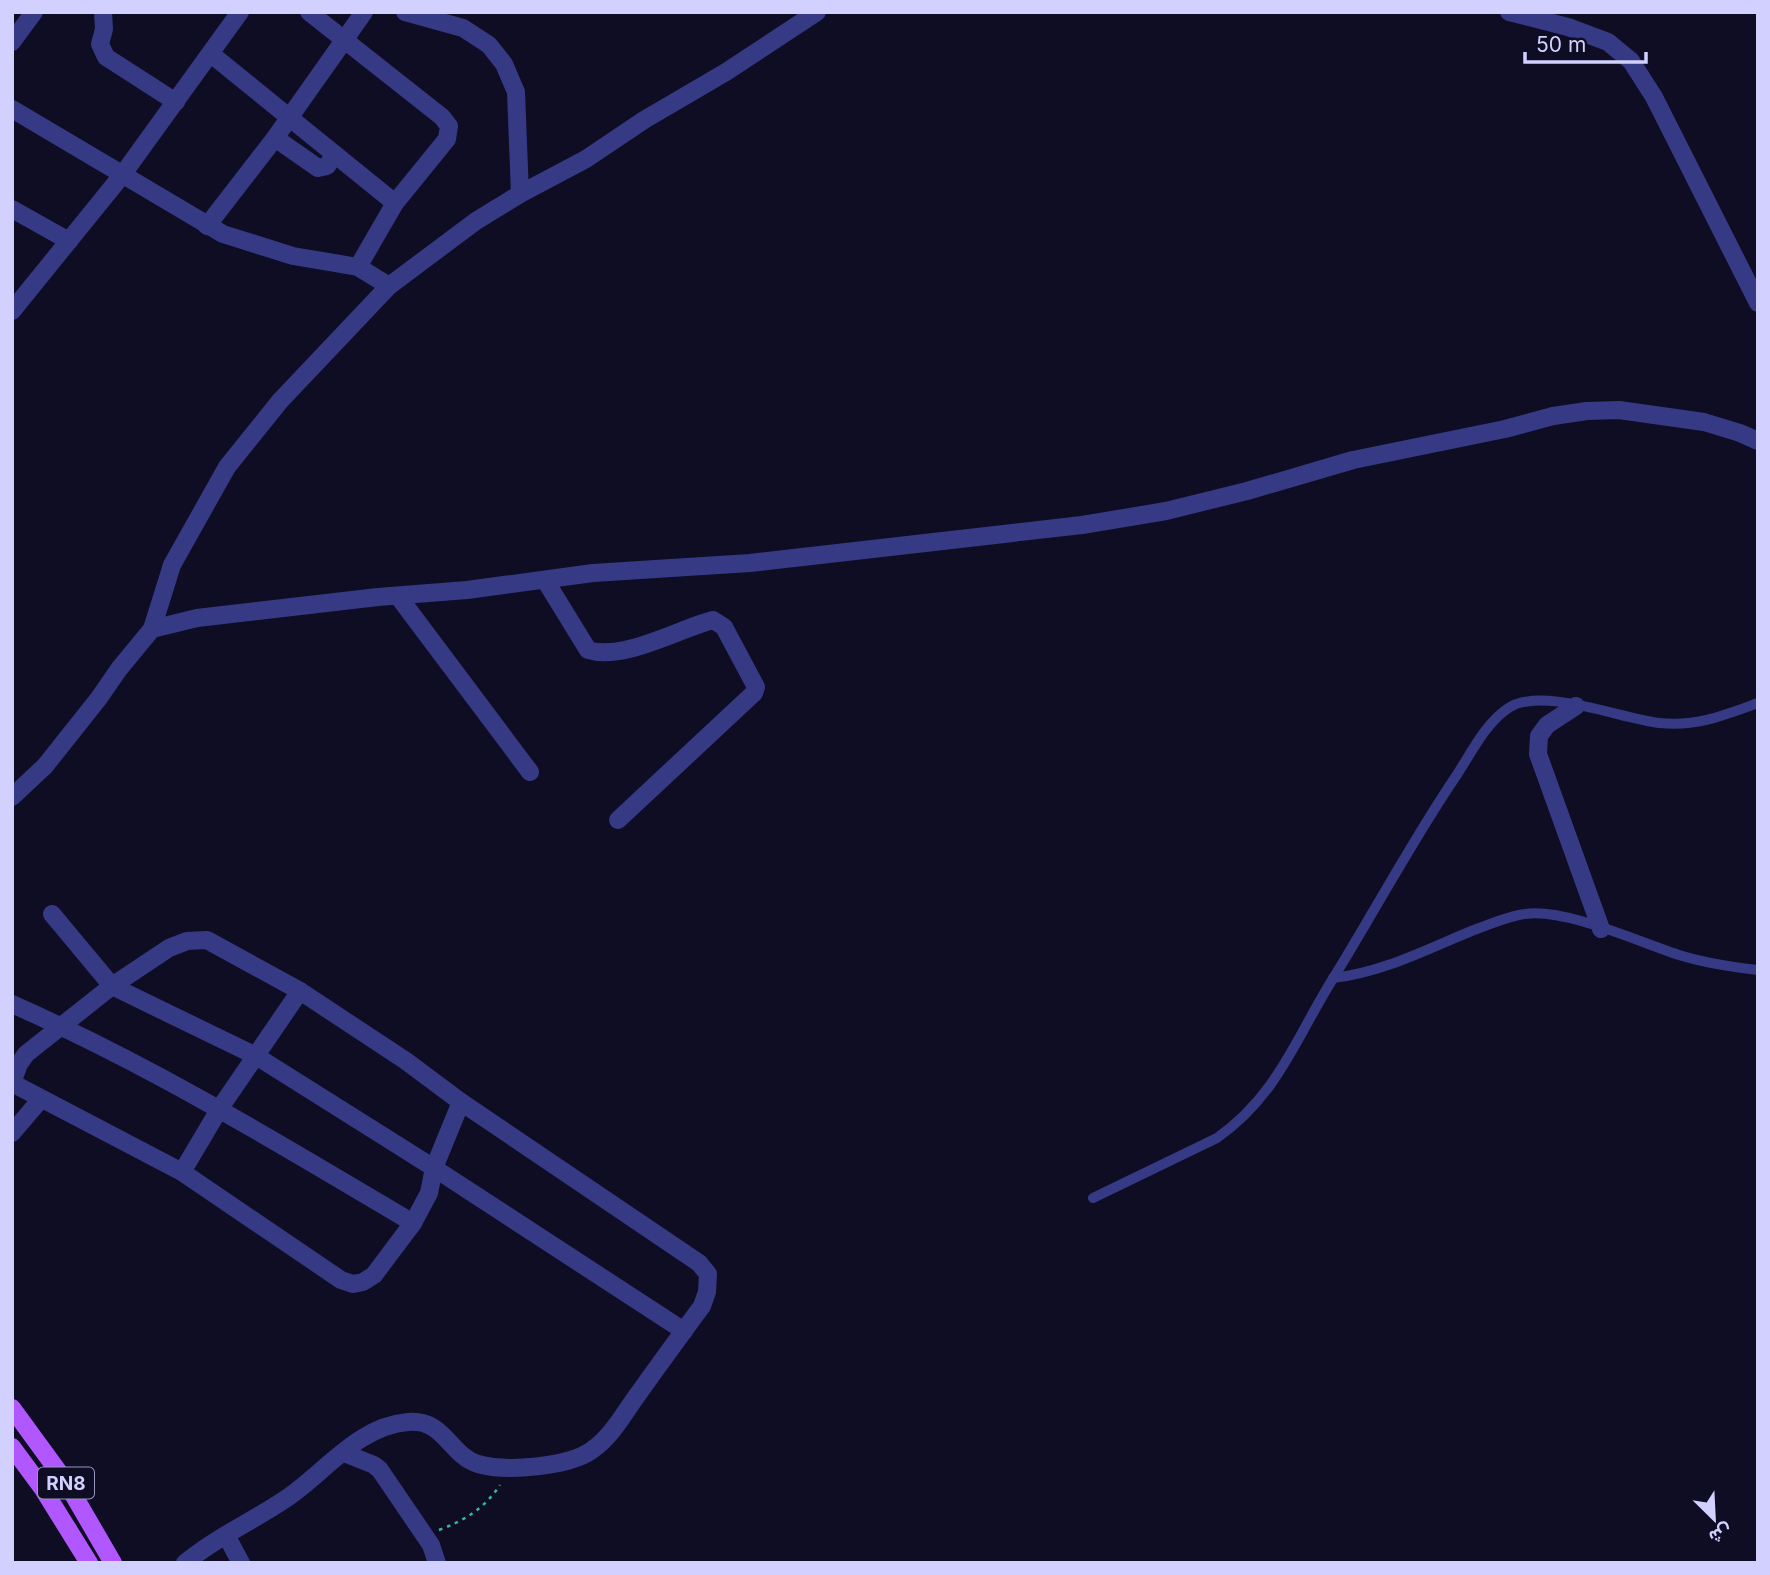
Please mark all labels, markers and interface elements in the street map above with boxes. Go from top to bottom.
scale bar [1525,21,1646,65]
text: 50 m [1536,32,1586,57]
road number: RN8 [38,1468,94,1498]
north arrow [1679,1484,1749,1554]
text: ش [1705,1519,1736,1549]

